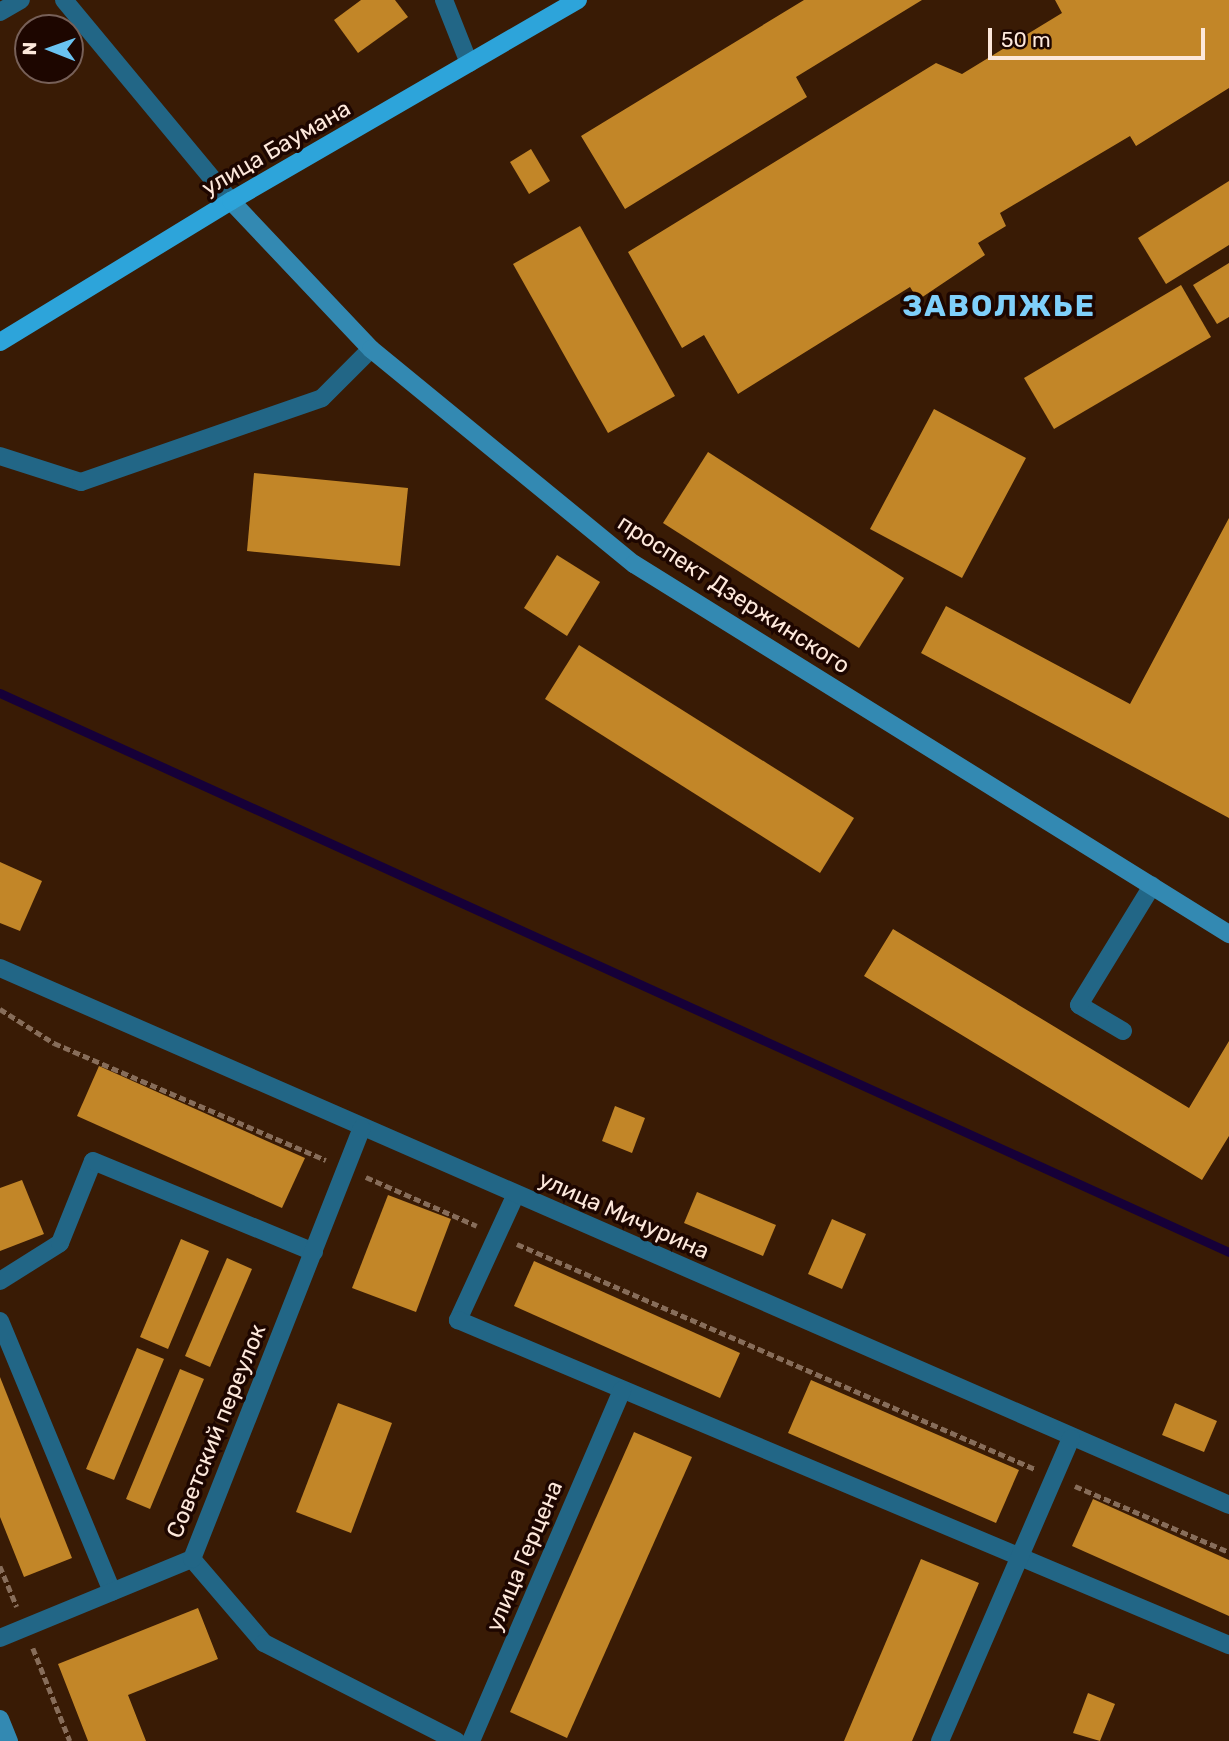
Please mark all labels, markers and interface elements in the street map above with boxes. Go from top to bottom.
north arrow [14,14,84,84]
scale bar [991,14,1208,58]
text: 50 m [1001,27,1051,52]
text: N [18,42,41,56]
street label: улица Баумана [197,94,355,202]
district label: ЗАВОЛЖЬЕ [903,288,1095,324]
street label: проспект Дзержинского [613,509,855,679]
street label: улица Мичурина [534,1165,714,1265]
street label: Советский переулок [160,1320,272,1542]
street label: улица Герцена [480,1476,568,1636]

